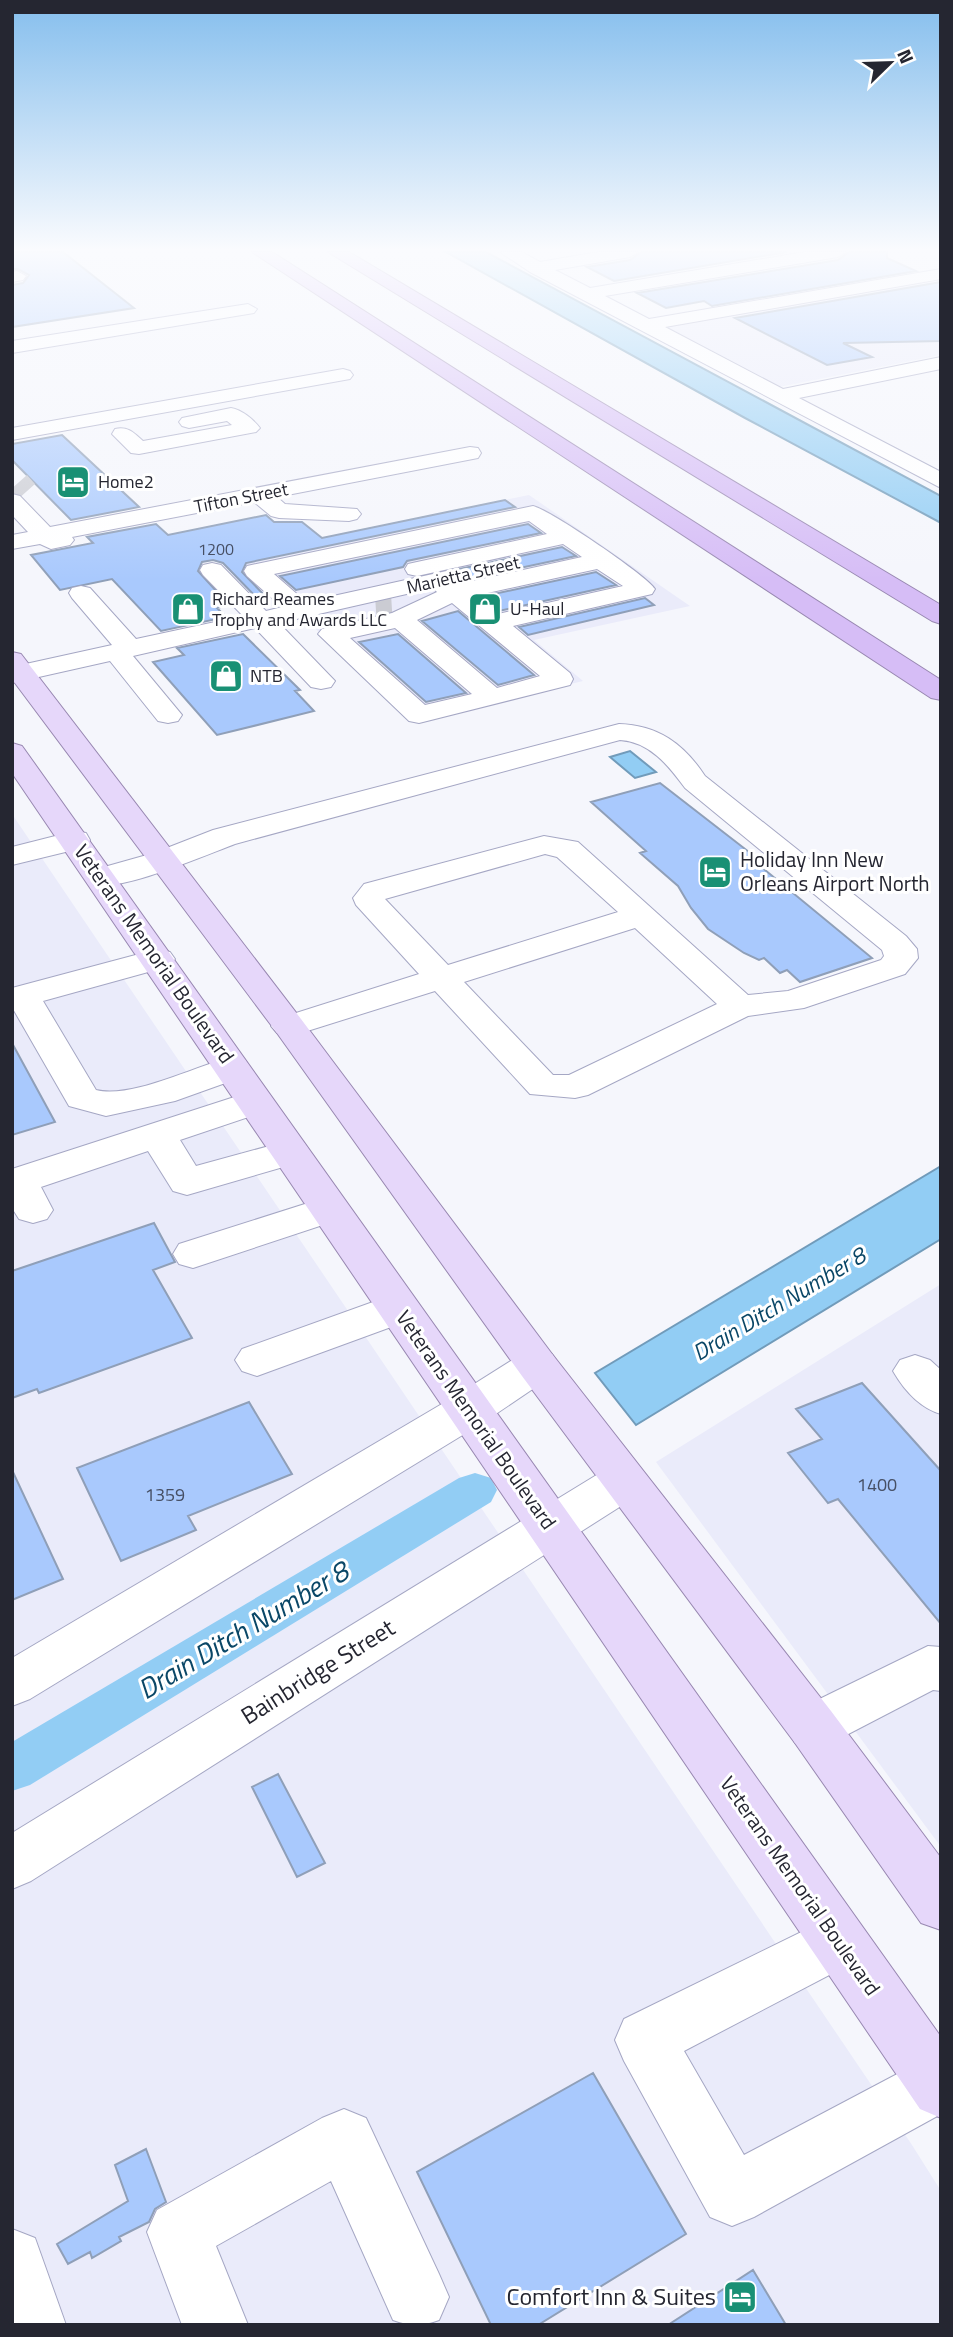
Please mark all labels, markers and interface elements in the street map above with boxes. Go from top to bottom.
north arrow [855,28,925,98]
text: N [890,44,922,68]
hotel icon: Home2 [54,463,92,501]
place label: Home2 [98,468,154,495]
street label: Tifton Street [192,475,291,520]
house number: 1200 [198,537,234,561]
street label: Marietta Street [404,548,523,601]
place label: Richard Reames Trophy and Awards LLC [212,585,387,633]
shop icon: Richard Reames Trophy and Awards LLC [169,590,207,628]
shop icon: U-Haul [466,590,504,628]
place label: U-Haul [510,595,564,622]
shop icon: NTB [207,657,245,695]
place label: NTB [250,662,283,689]
street label: Veterans Memorial Boulevard [67,837,243,1070]
place label: Holiday Inn New Orleans Airport North [740,843,930,899]
hotel icon: Holiday Inn New Orleans Airport North [696,853,734,891]
water label: Drain Ditch Number 8 [685,1237,874,1369]
street label: Veterans Memorial Boulevard [389,1303,565,1536]
house number: 1400 [857,1471,897,1498]
house number: 1359 [145,1481,185,1508]
water label: Drain Ditch Number 8 [129,1548,358,1710]
street label: Bainbridge Street [234,1609,402,1733]
street label: Veterans Memorial Boulevard [713,1769,889,2002]
place label: Comfort Inn & Suites [507,2278,716,2314]
hotel icon: Comfort Inn & Suites [721,2278,759,2316]

